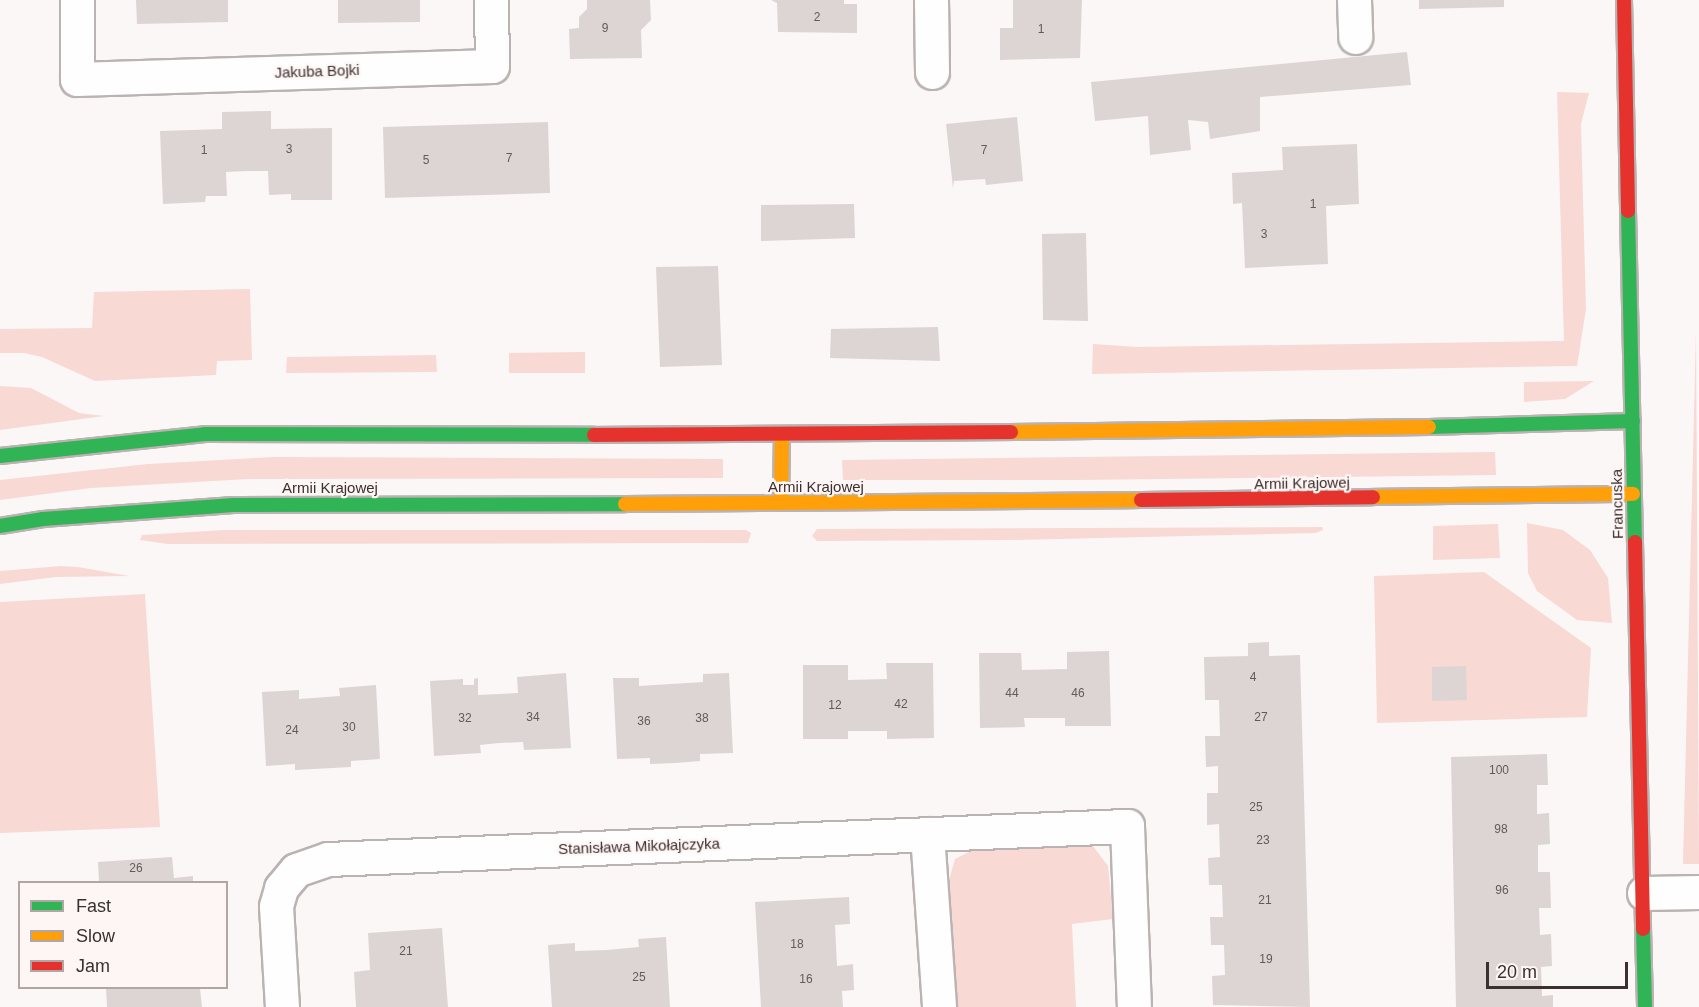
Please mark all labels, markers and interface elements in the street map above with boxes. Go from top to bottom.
house number: 2 [814,11,820,25]
house number: 9 [602,22,608,36]
house number: 1 [1038,23,1044,37]
street label: Jakuba Bojki [274,61,360,81]
house number: 3 [286,143,292,157]
house number: 1 [201,144,207,158]
house number: 7 [981,144,987,158]
house number: 7 [506,152,512,166]
house number: 5 [423,154,429,168]
house number: 1 [1310,198,1316,212]
house number: 3 [1261,228,1267,242]
street label: Francuska [1607,469,1627,539]
street label: Armii Krajowej [1254,473,1350,493]
street label: Armii Krajowej [768,478,864,496]
street label: Armii Krajowej [282,479,378,497]
house number: 4 [1250,671,1256,685]
house number: 44 [1005,687,1019,701]
house number: 46 [1071,687,1085,701]
house number: 42 [894,698,908,712]
house number: 12 [828,699,842,713]
house number: 34 [526,711,540,725]
house number: 27 [1254,711,1268,725]
house number: 32 [458,712,472,726]
house number: 38 [695,712,709,726]
house number: 36 [637,715,651,729]
house number: 30 [342,721,356,735]
house number: 24 [285,724,299,738]
house number: 100 [1489,764,1509,778]
house number: 25 [1249,801,1263,815]
house number: 98 [1494,823,1508,837]
street label: Stanisława Mikołajczyka [558,834,720,858]
house number: 23 [1256,834,1270,848]
house number: 26 [129,862,143,876]
legend [18,881,228,989]
house number: 96 [1495,884,1509,898]
house number: 21 [1258,894,1272,908]
text: Fast [76,896,111,916]
text: Slow [76,926,115,946]
house number: 18 [790,938,804,952]
house number: 21 [399,945,413,959]
scale bar [1489,950,1632,988]
house number: 19 [1259,953,1273,967]
text: Jam [76,956,110,976]
text: 20 m [1497,962,1537,982]
house number: 25 [632,971,646,985]
house number: 16 [799,973,813,987]

